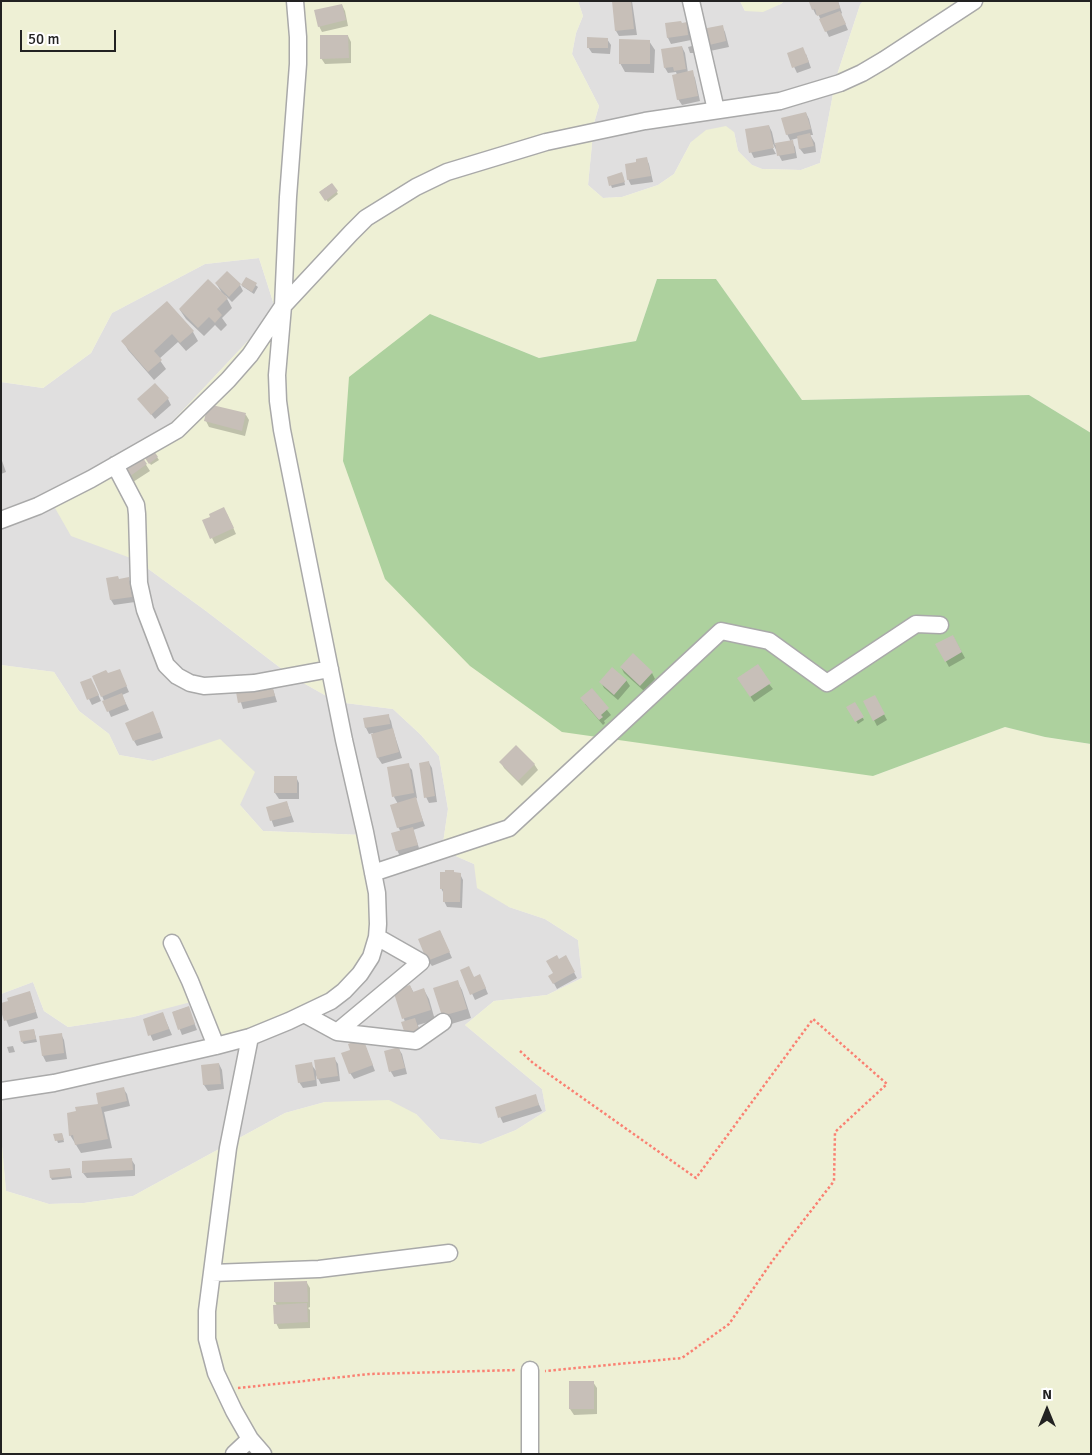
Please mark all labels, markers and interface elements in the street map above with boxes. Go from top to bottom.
scale bar [22,20,119,52]
text: 50 m [28,30,59,48]
north arrow [1022,1385,1072,1435]
text: N [1042,1386,1052,1403]

